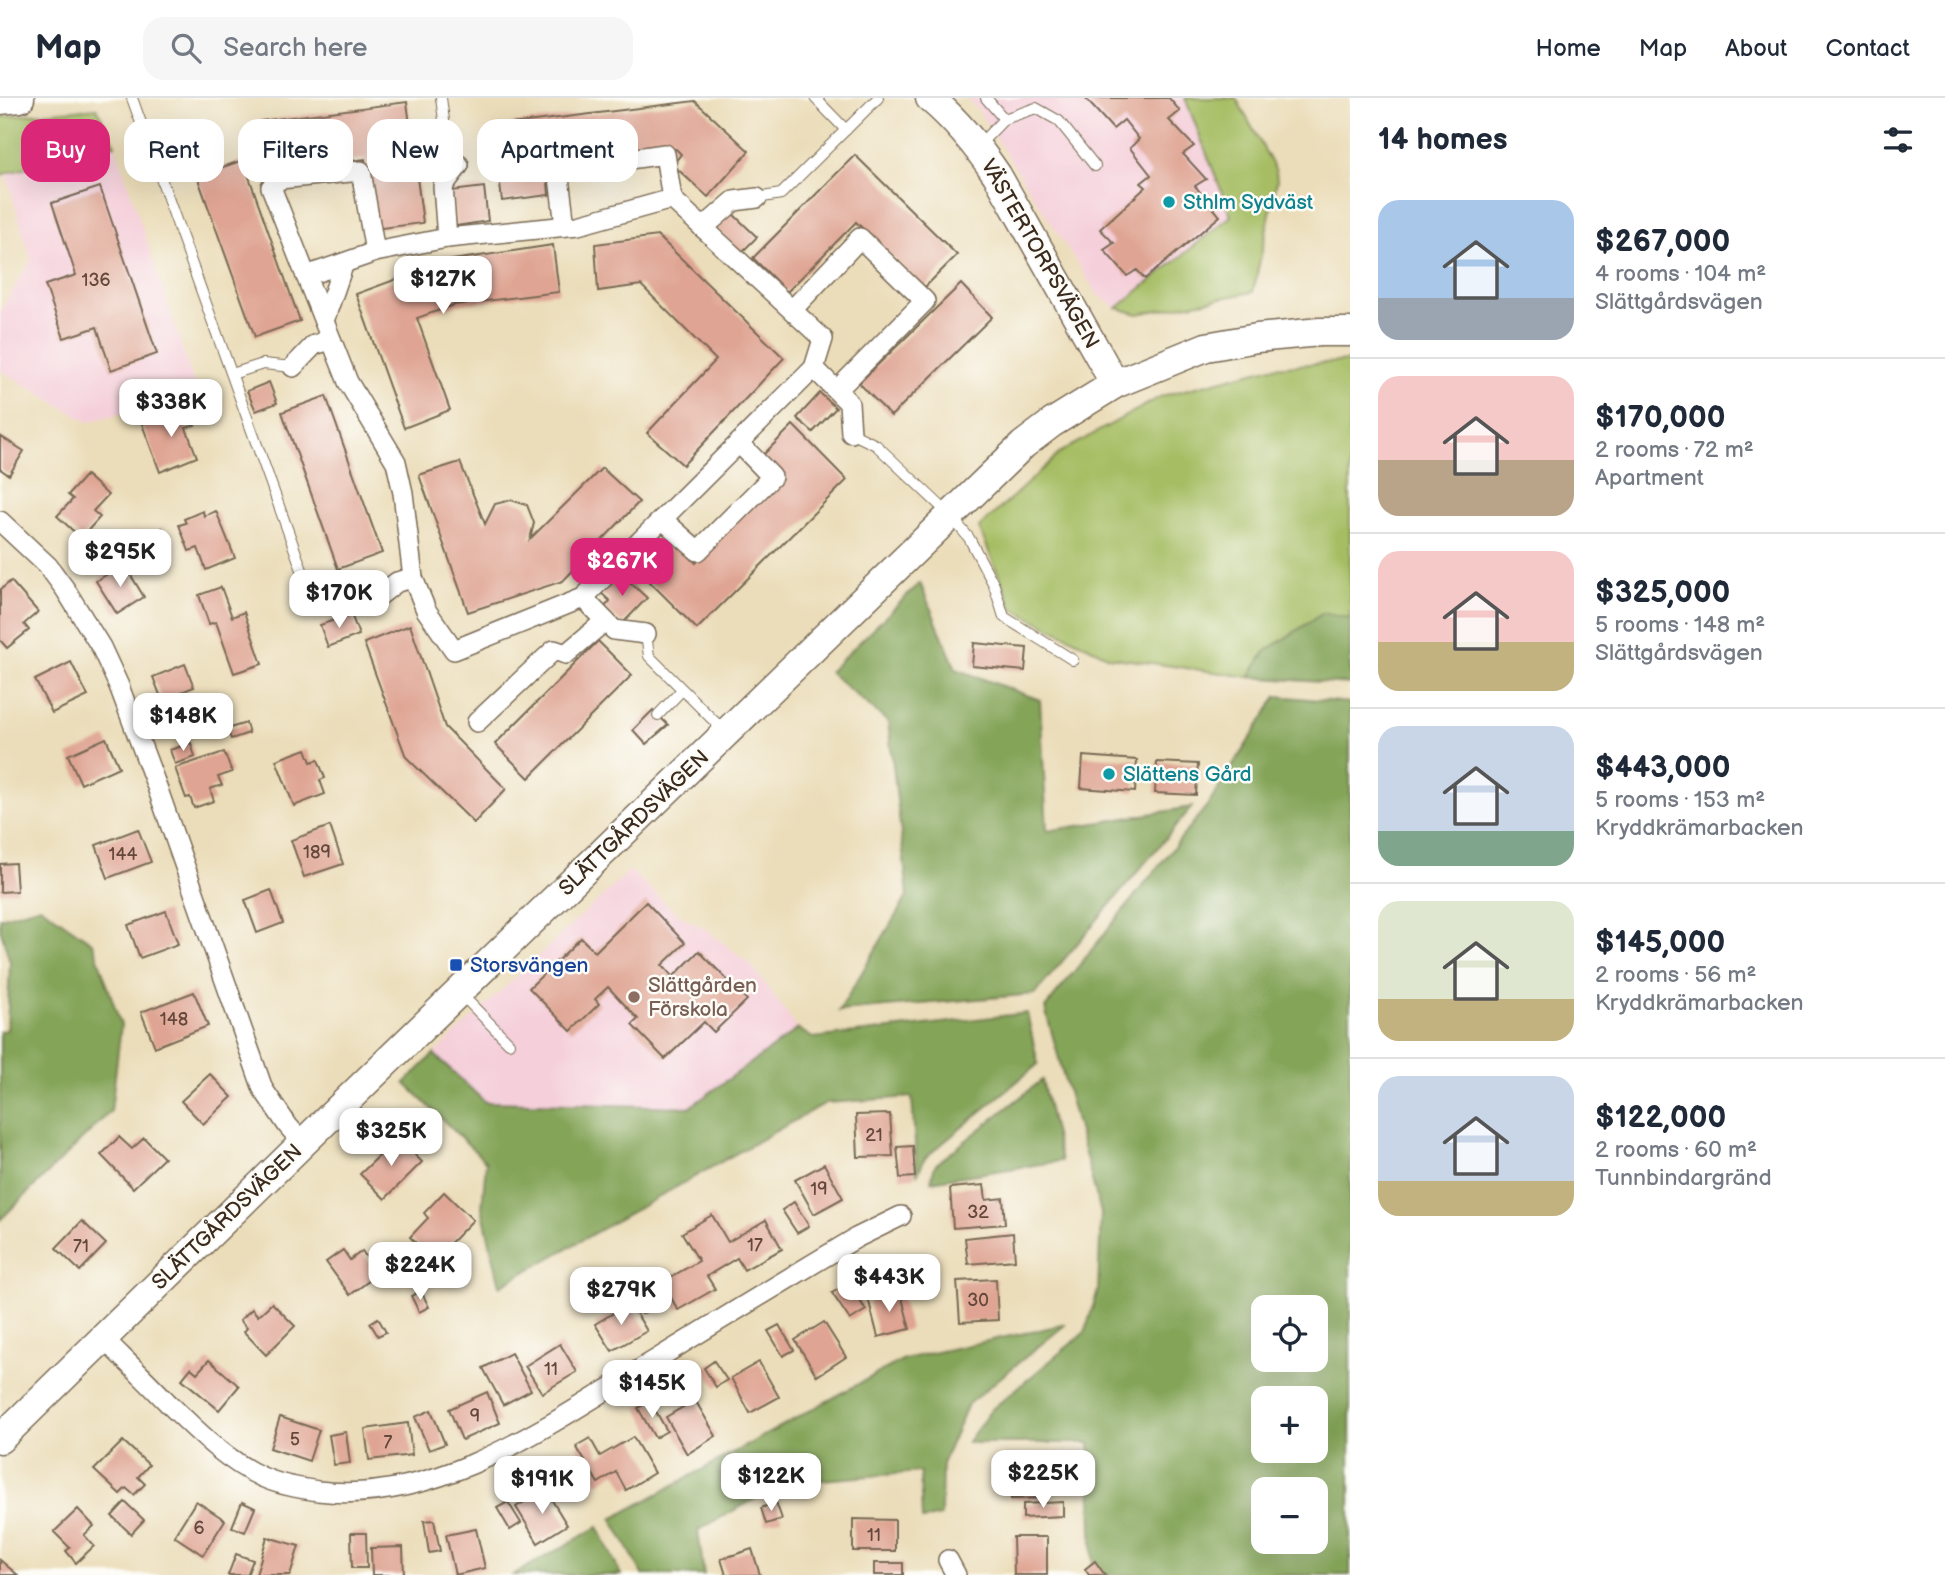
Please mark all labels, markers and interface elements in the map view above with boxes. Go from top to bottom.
search box [143,17,633,80]
text: Map [35,28,101,68]
icon: search [167,29,205,67]
text: Search here [223,33,367,64]
text: Home [1536,34,1601,63]
text: Map [1639,34,1687,63]
text: About [1725,34,1787,63]
text: Contact [1825,34,1910,63]
chip: Buy [21,119,110,182]
chip: Rent [124,119,224,182]
chip: Filters [238,119,353,182]
chip: New [367,119,463,182]
chip: Apartment [477,119,638,182]
icon: filters [1879,121,1917,159]
text: 14 homes [1378,122,1507,158]
street label: VÄSTERTORPSVÄGEN [976,155,1104,353]
place label: Sthlm Sydväst [1183,190,1314,215]
marker: Sthlm Sydväst [1161,194,1177,210]
text: $267,000 [1595,224,1730,260]
icon: home [1434,228,1518,312]
pin: $127K [394,256,492,316]
text: 4 rooms · 104 m² [1595,260,1766,288]
text: $127K [410,265,476,293]
house number: 136 [81,270,111,291]
text: Slättgårdsvägen [1595,288,1763,316]
pin: $338K [122,380,220,439]
text: $338K [135,388,207,416]
text: $170,000 [1595,400,1725,436]
icon: home [1434,404,1518,488]
text: 2 rooms · 72 m² [1595,436,1754,464]
text: Apartment [1595,464,1704,492]
pin: $295K [71,530,169,589]
text: $295K [84,538,156,566]
pin: $267K [573,538,671,598]
text: $267K [586,547,658,575]
pin: $170K [290,570,388,630]
text: $325,000 [1595,575,1730,611]
text: $170K [305,579,373,607]
icon: home [1434,579,1518,663]
text: 5 rooms · 148 m² [1595,611,1765,639]
text: Slättgårdsvägen [1595,639,1763,667]
pin: $148K [134,694,232,753]
text: $148K [149,702,217,730]
street label: SLÄTTGÅRDSVÄGEN [553,744,714,901]
text: $443,000 [1595,750,1730,786]
icon: home [1434,754,1518,838]
place label: Slättens Gård [1123,762,1252,787]
marker: Slättens Gård [1101,766,1117,782]
text: 5 rooms · 153 m² [1595,786,1765,814]
text: Kryddkrämarbacken [1595,814,1804,842]
house number: 189 [303,842,331,863]
house number: 144 [109,844,137,865]
text: $145,000 [1595,925,1725,961]
icon: home [1434,929,1518,1013]
place label: Storsvängen [470,953,588,978]
marker: Storsvängen [448,957,464,973]
text: 2 rooms · 56 m² [1595,961,1757,989]
place label: Slättgården Förskola [648,973,757,1022]
marker: Slättgården Förskola [626,989,642,1005]
text: Kryddkrämarbacken [1595,989,1804,1017]
house number: 148 [160,1009,188,1030]
text: $122,000 [1595,1100,1726,1136]
icon: home [1434,1104,1518,1188]
pin: $325K [342,1108,440,1168]
text: $325K [355,1117,427,1145]
house number: 21 [865,1125,883,1146]
text: 2 rooms · 60 m² [1595,1136,1757,1164]
street label: SLÄTTGÅRDSVÄGEN [146,1138,307,1295]
text: Tunnbindargränd [1595,1164,1772,1192]
house number: 19 [810,1179,828,1200]
house number: 32 [967,1202,989,1223]
house number: 17 [747,1235,763,1256]
house number: 71 [73,1236,89,1257]
pin: $224K [371,1242,469,1302]
text: $224K [384,1251,456,1279]
pin: $443K [840,1254,938,1314]
text: $443K [853,1263,925,1291]
pin: $279K [572,1268,670,1327]
text: $279K [586,1276,656,1304]
house number: 30 [967,1290,989,1311]
map controls [1251,1295,1328,1554]
button: locate [1251,1295,1328,1372]
house number: 11 [544,1359,558,1380]
pin: $145K [603,1360,701,1420]
text: $145K [618,1369,686,1397]
button: + [1251,1386,1328,1463]
house number: 9 [470,1406,480,1427]
house number: 5 [290,1429,300,1450]
house number: 7 [384,1432,393,1453]
pin: $225K [994,1450,1092,1510]
pin: $122K [722,1454,820,1513]
pin: $191K [493,1456,591,1516]
text: $225K [1007,1459,1079,1487]
text: $122K [737,1462,805,1490]
text: $191K [510,1465,574,1493]
button: − [1251,1477,1328,1554]
house number: 6 [194,1518,205,1539]
house number: 11 [867,1525,881,1546]

